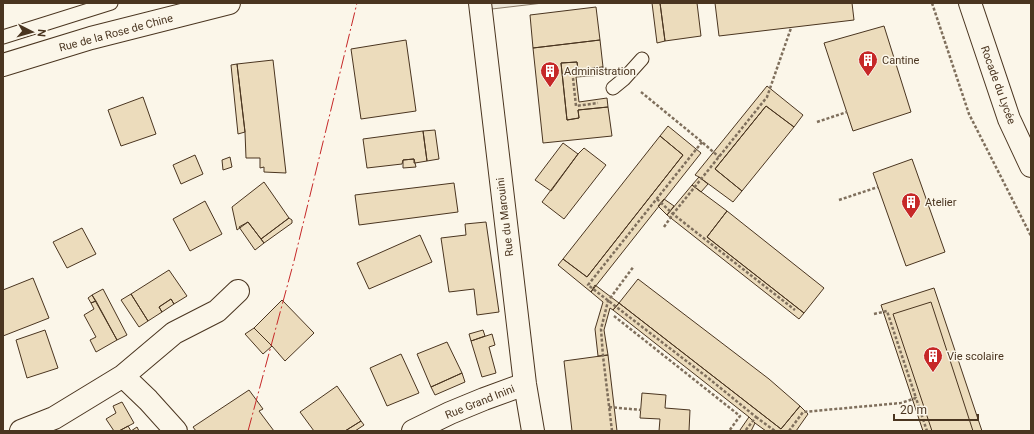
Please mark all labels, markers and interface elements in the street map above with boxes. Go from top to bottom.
street label: Rue de la Rose de Chine [58,11,175,54]
north arrow [12,12,52,52]
text: N [35,28,48,38]
street label: Rocade du Lycée [978,44,1018,126]
building icon: Cantine [857,49,879,77]
place label: Cantine [882,54,920,67]
building icon: Administration [539,60,561,88]
place label: Administration [564,65,636,78]
street label: Rue du Marouini [494,177,516,257]
building icon: Atelier [900,191,922,219]
place label: Atelier [925,196,957,209]
building icon: Vie scolaire [922,345,944,373]
place label: Vie scolaire [947,350,1004,363]
street label: Rue Grand Inini [443,382,517,422]
scale bar [894,396,978,422]
text: 20 m [900,403,927,417]

